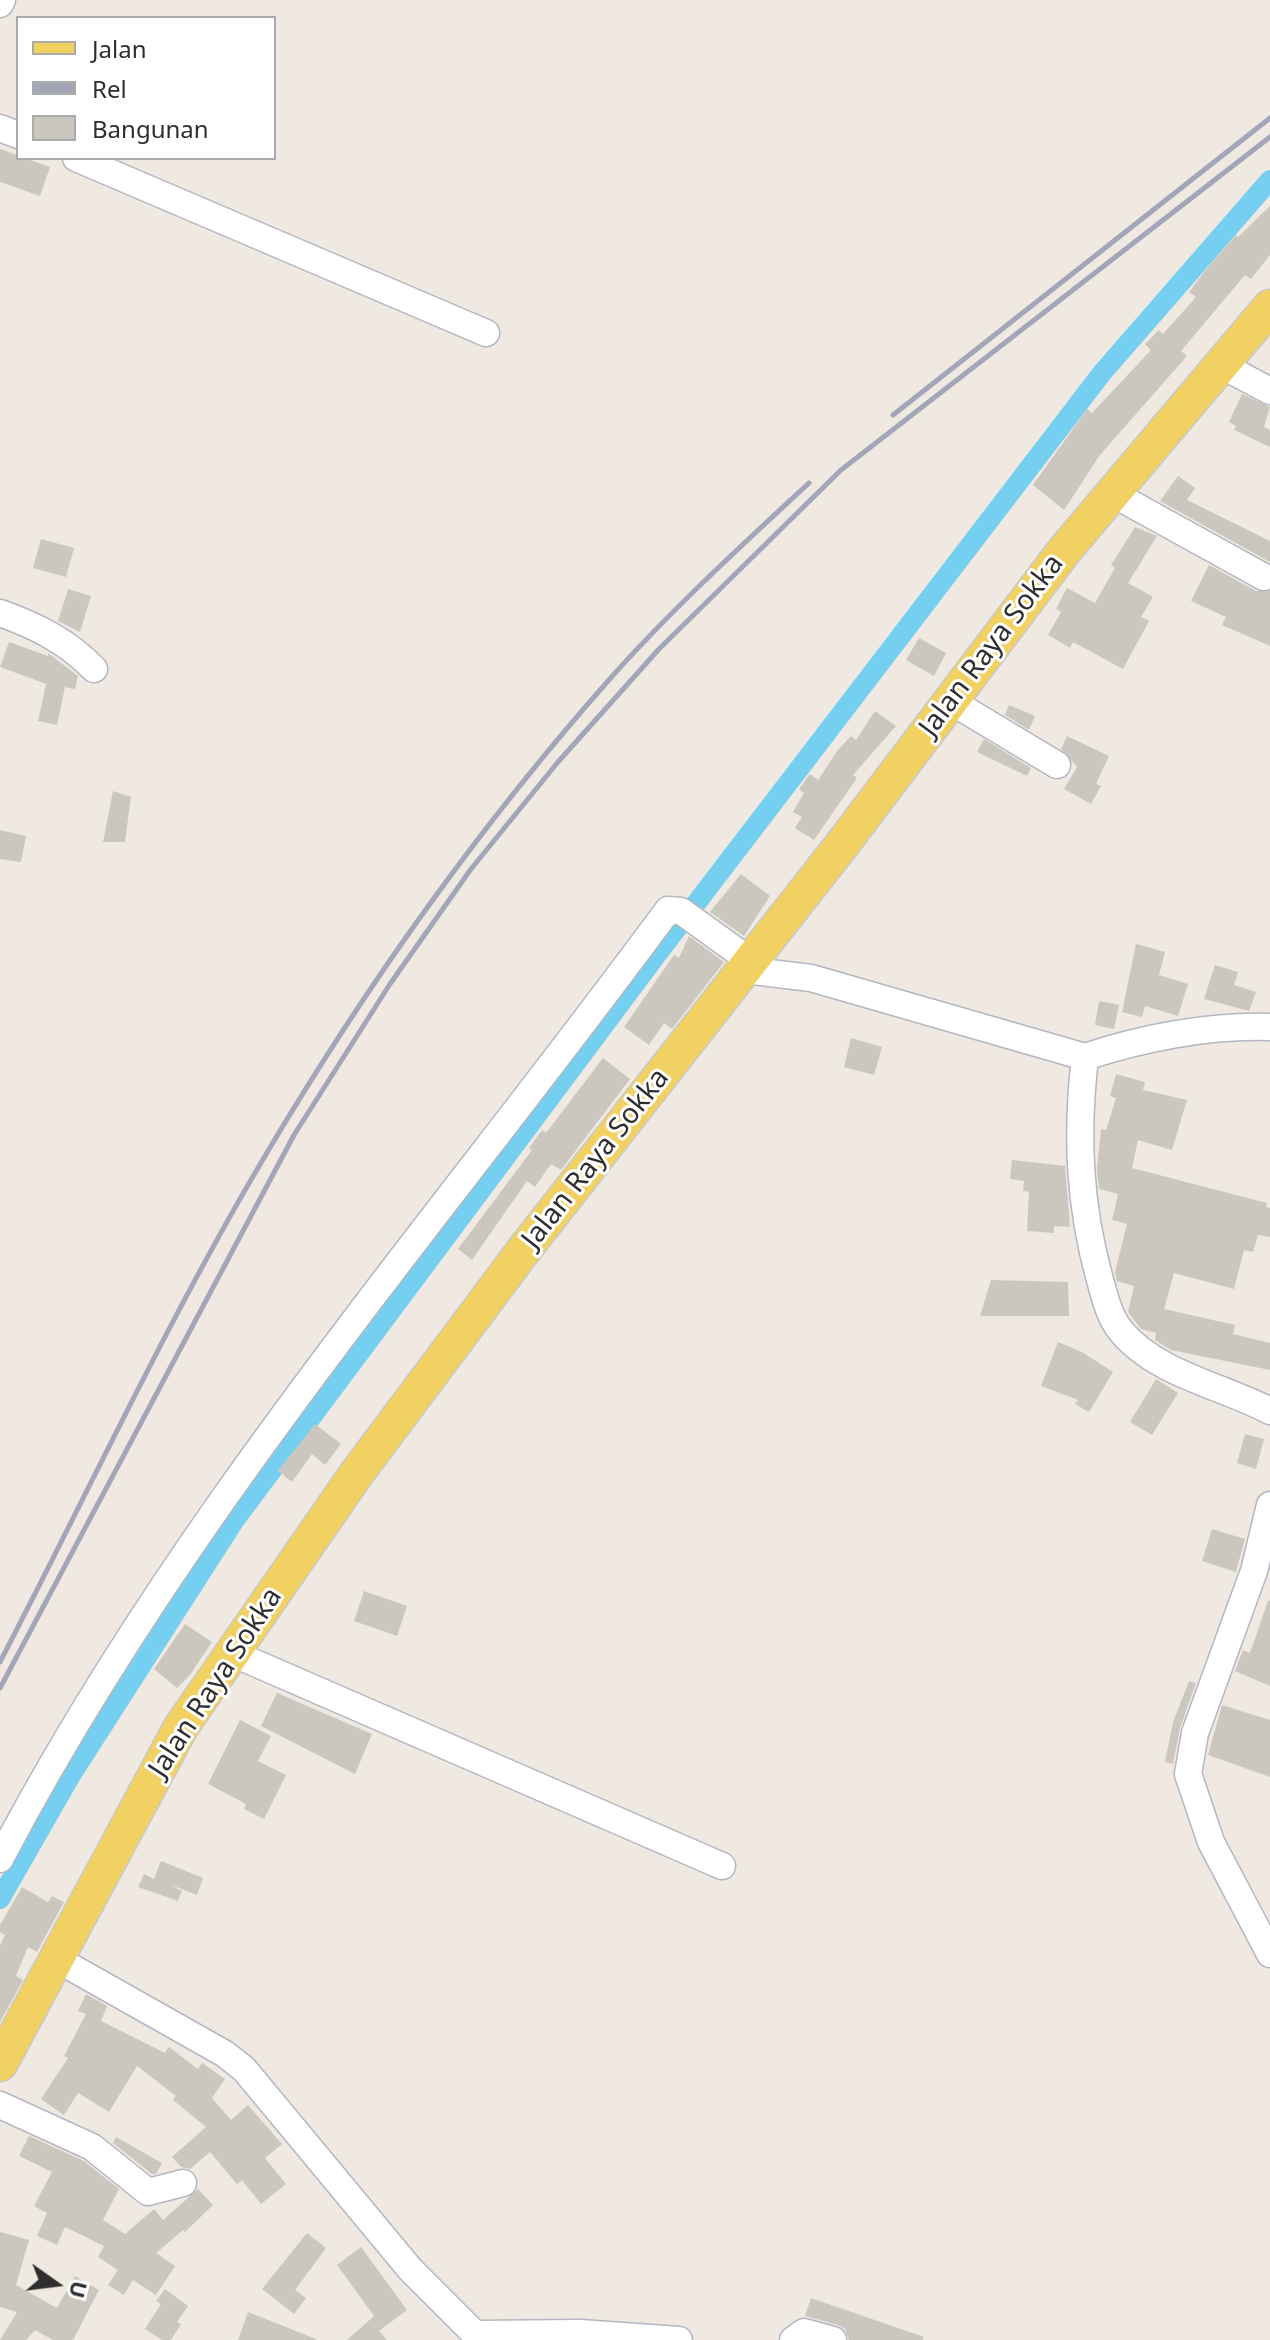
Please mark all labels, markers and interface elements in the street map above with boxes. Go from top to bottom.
legend [16,16,276,160]
text: Jalan [92,32,147,65]
text: Rel [92,72,127,105]
text: Bangunan [92,112,209,145]
street label: Jalan Raya Sokka [913,548,1071,744]
street label: Jalan Raya Sokka [515,1062,677,1256]
street label: Jalan Raya Sokka [142,1582,290,1784]
north arrow [16,2244,96,2324]
text: U [63,2278,96,2302]

